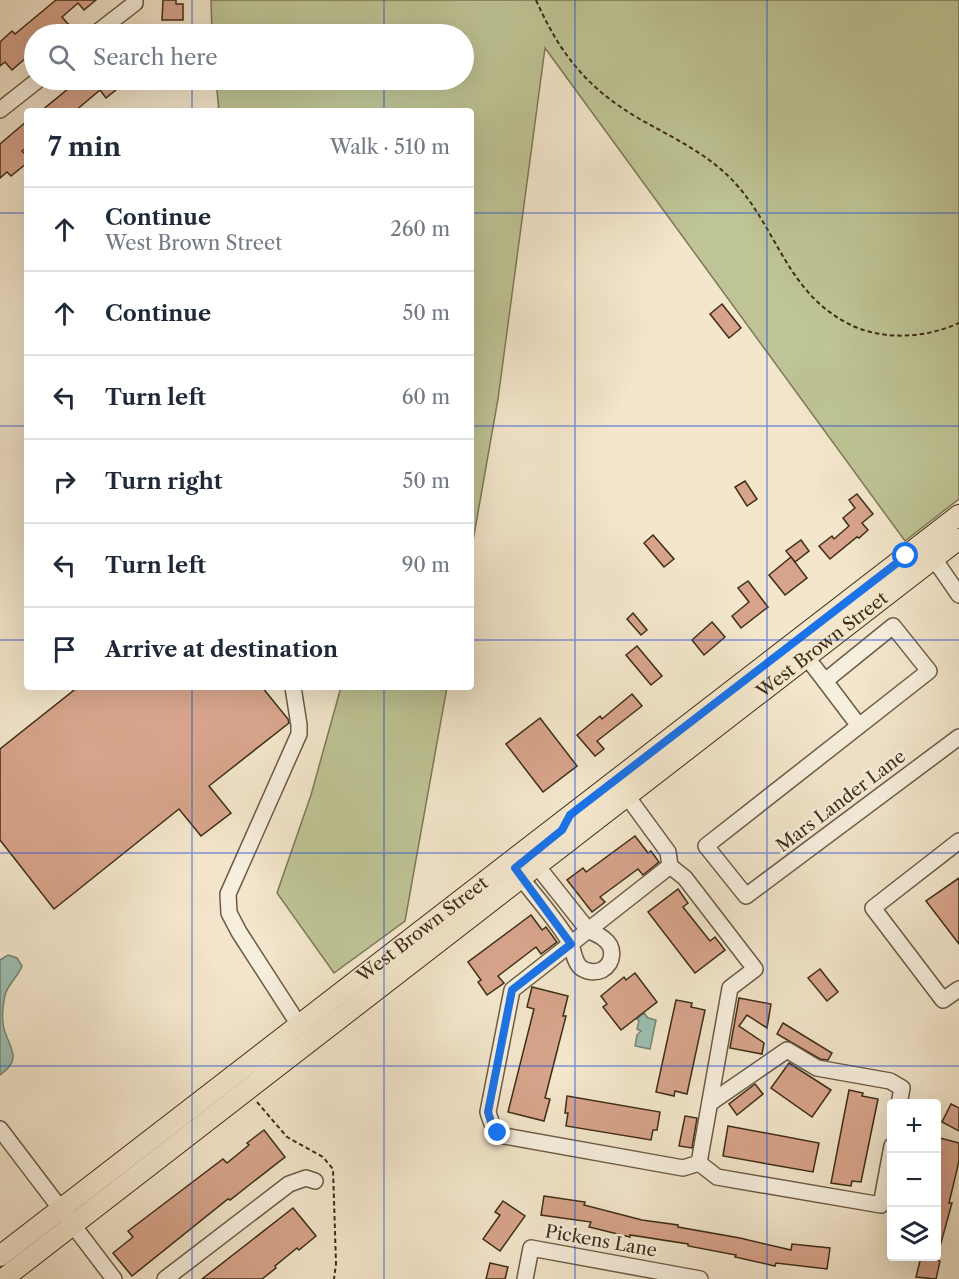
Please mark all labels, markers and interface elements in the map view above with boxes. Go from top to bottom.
search box [24,24,474,90]
icon: search [45,41,78,74]
text: Search here [93,44,218,71]
text: 7 min [48,131,121,163]
text: Walk · 510 m [330,135,450,159]
text: Continue [105,204,211,231]
icon: ahead [48,213,81,246]
text: 260 m [390,217,450,241]
text: West Brown Street [105,231,282,255]
icon: ahead [48,297,81,330]
text: Continue [105,300,211,327]
text: 50 m [403,301,450,325]
icon: left [48,381,81,414]
text: Turn left [105,384,206,411]
text: 60 m [402,385,450,409]
icon: right [48,465,81,498]
text: Turn right [105,468,223,495]
text: 50 m [403,469,450,493]
route start [892,542,918,568]
icon: left [48,549,81,582]
text: Turn left [105,552,206,579]
text: 90 m [402,553,450,577]
street label: West Brown Street [752,587,893,703]
icon: arrive [48,633,81,666]
text: Arrive at destination [105,636,338,663]
street label: Mars Lander Lane [772,745,910,857]
street label: West Brown Street [352,872,493,988]
map controls [887,1099,941,1261]
button: + [887,1099,941,1153]
route end [484,1119,510,1145]
button: − [887,1153,941,1207]
button: layers [887,1207,941,1261]
street label: Pickens Lane [543,1220,659,1262]

